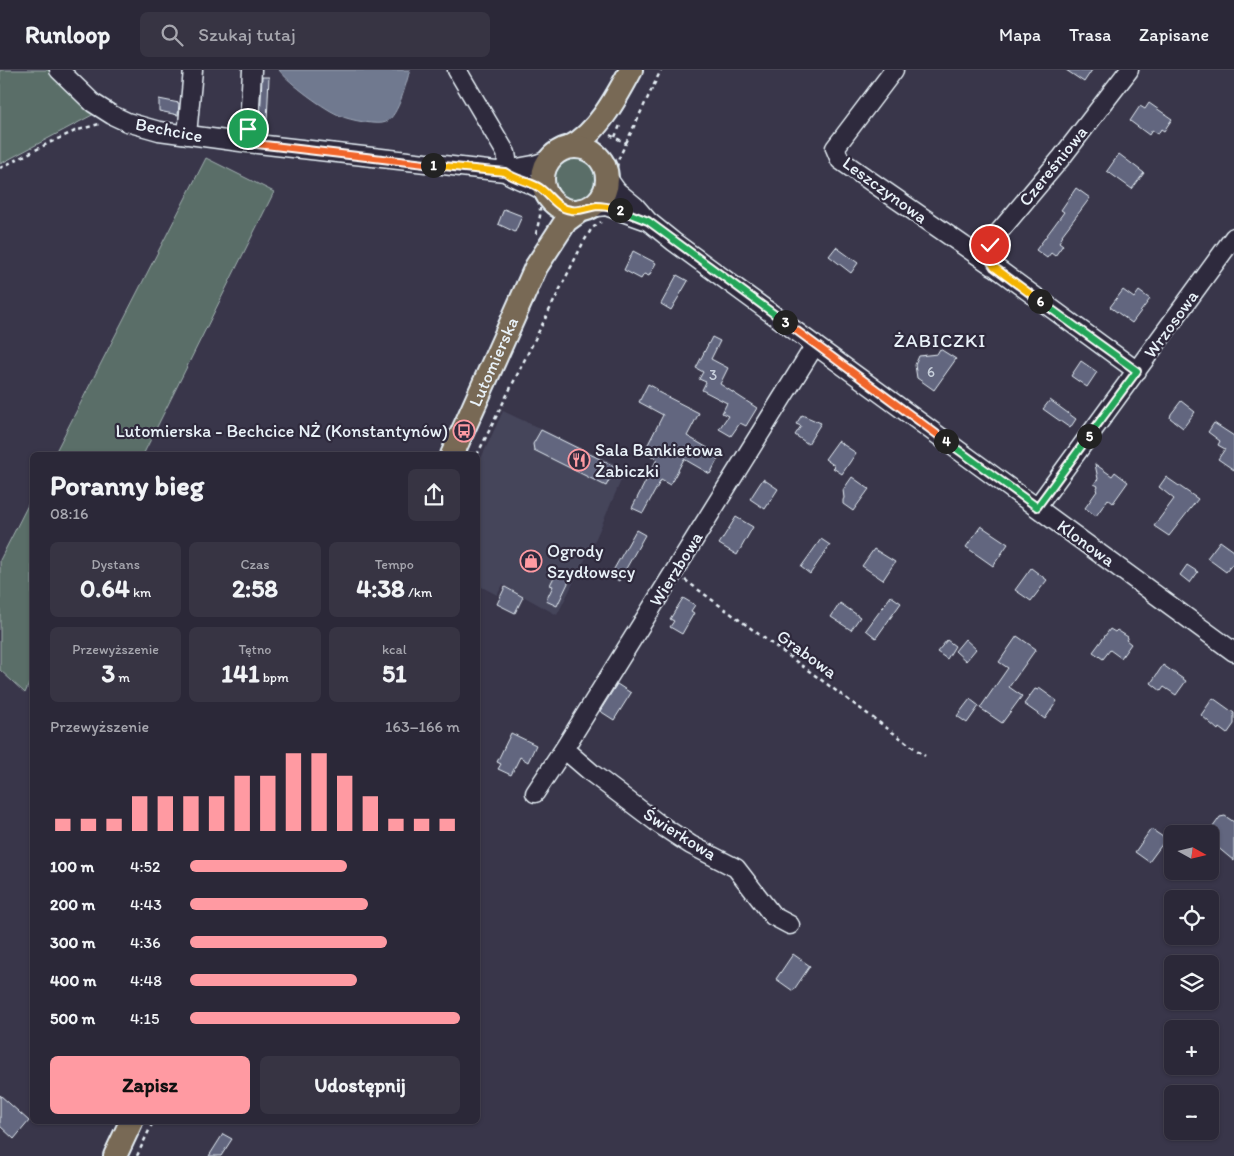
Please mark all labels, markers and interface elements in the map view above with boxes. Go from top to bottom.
search box [140,12,490,57]
text: Runloop [25,20,110,49]
icon: search [158,21,186,49]
text: Szukaj tutaj [198,23,296,46]
text: Mapa [999,24,1041,46]
text: Trasa [1069,24,1111,46]
text: Zapisane [1139,24,1209,46]
pin [227,108,269,150]
street label: Bechcice [134,113,204,147]
icon: arrive [234,115,262,143]
street label: Czereśniowa [1014,121,1092,211]
pin: 1 [420,152,446,178]
street label: Leszczynowa [838,152,932,228]
text: 1 [430,157,437,174]
pin: 2 [608,198,632,222]
text: 2 [617,202,624,219]
pin [969,224,1011,266]
icon: check [976,231,1004,259]
street label: Wrzosowa [1139,285,1203,362]
pin: 6 [1028,288,1052,314]
text: 6 [1037,293,1044,310]
pin: 3 [772,310,798,334]
street label: Lutomierska [464,314,523,410]
text: 3 [782,314,789,331]
district label: ŻABICZKI [894,329,986,352]
house number: 6 [927,363,935,381]
house number: 3 [709,366,717,384]
bus stop icon: Lutomierska - Bechcice NŻ (Konstantynów) [452,419,476,443]
place label: Lutomierska - Bechcice NŻ (Konstantynów) [115,420,448,442]
pin: 5 [1076,424,1102,448]
pin: 4 [934,428,958,454]
text: 5 [1086,428,1093,445]
text: 4 [942,433,951,450]
place label: Sala Bankietowa Żabiczki [595,439,723,482]
restaurant icon: Sala Bankietowa Żabiczki [567,448,591,472]
text: Poranny bieg [50,468,204,502]
button: share [408,469,460,521]
text: 08:16 [50,504,88,523]
street label: Klonowa [1053,515,1120,572]
street label: Wierzbowa [644,527,708,610]
place label: Ogrody Szydłowscy [547,540,636,583]
shop icon: Ogrody Szydłowscy [519,549,543,573]
text: Dystans [91,556,140,573]
text: Czas [240,556,270,573]
text: Tempo [375,556,414,573]
text: 0.64 [80,573,130,603]
text: 2:58 [232,573,278,603]
text: 4:38 [356,573,405,603]
text: km [130,584,151,601]
text: /km [405,584,432,601]
street label: Grabowa [773,625,842,684]
text: Przewyższenie [72,641,159,658]
text: Tętno [238,641,272,658]
text: kcal [382,641,407,658]
text: 3 [101,658,115,688]
text: 141 [221,658,260,688]
text: 51 [382,658,407,688]
text: m [115,669,130,686]
text: bpm [260,669,289,686]
text: Przewyższenie [50,717,149,736]
text: 163–166 m [385,717,460,736]
street label: Świerkowa [639,803,721,865]
north arrow [1164,825,1219,880]
map controls [1164,825,1219,1140]
text: 100 m [50,857,94,876]
text: 4:52 [130,857,160,876]
button: locate [1164,890,1219,945]
text: 200 m [50,895,95,914]
text: 4:43 [130,895,162,914]
text: 300 m [50,933,96,952]
text: 4:36 [130,933,161,952]
button: layers [1164,955,1219,1010]
text: 400 m [50,971,96,990]
text: 4:48 [130,971,162,990]
text: 500 m [50,1009,95,1028]
text: 4:15 [130,1009,159,1028]
button: + [1164,1020,1219,1075]
button: Zapisz [50,1056,250,1114]
button: Udostępnij [260,1056,460,1114]
button: − [1164,1085,1219,1140]

